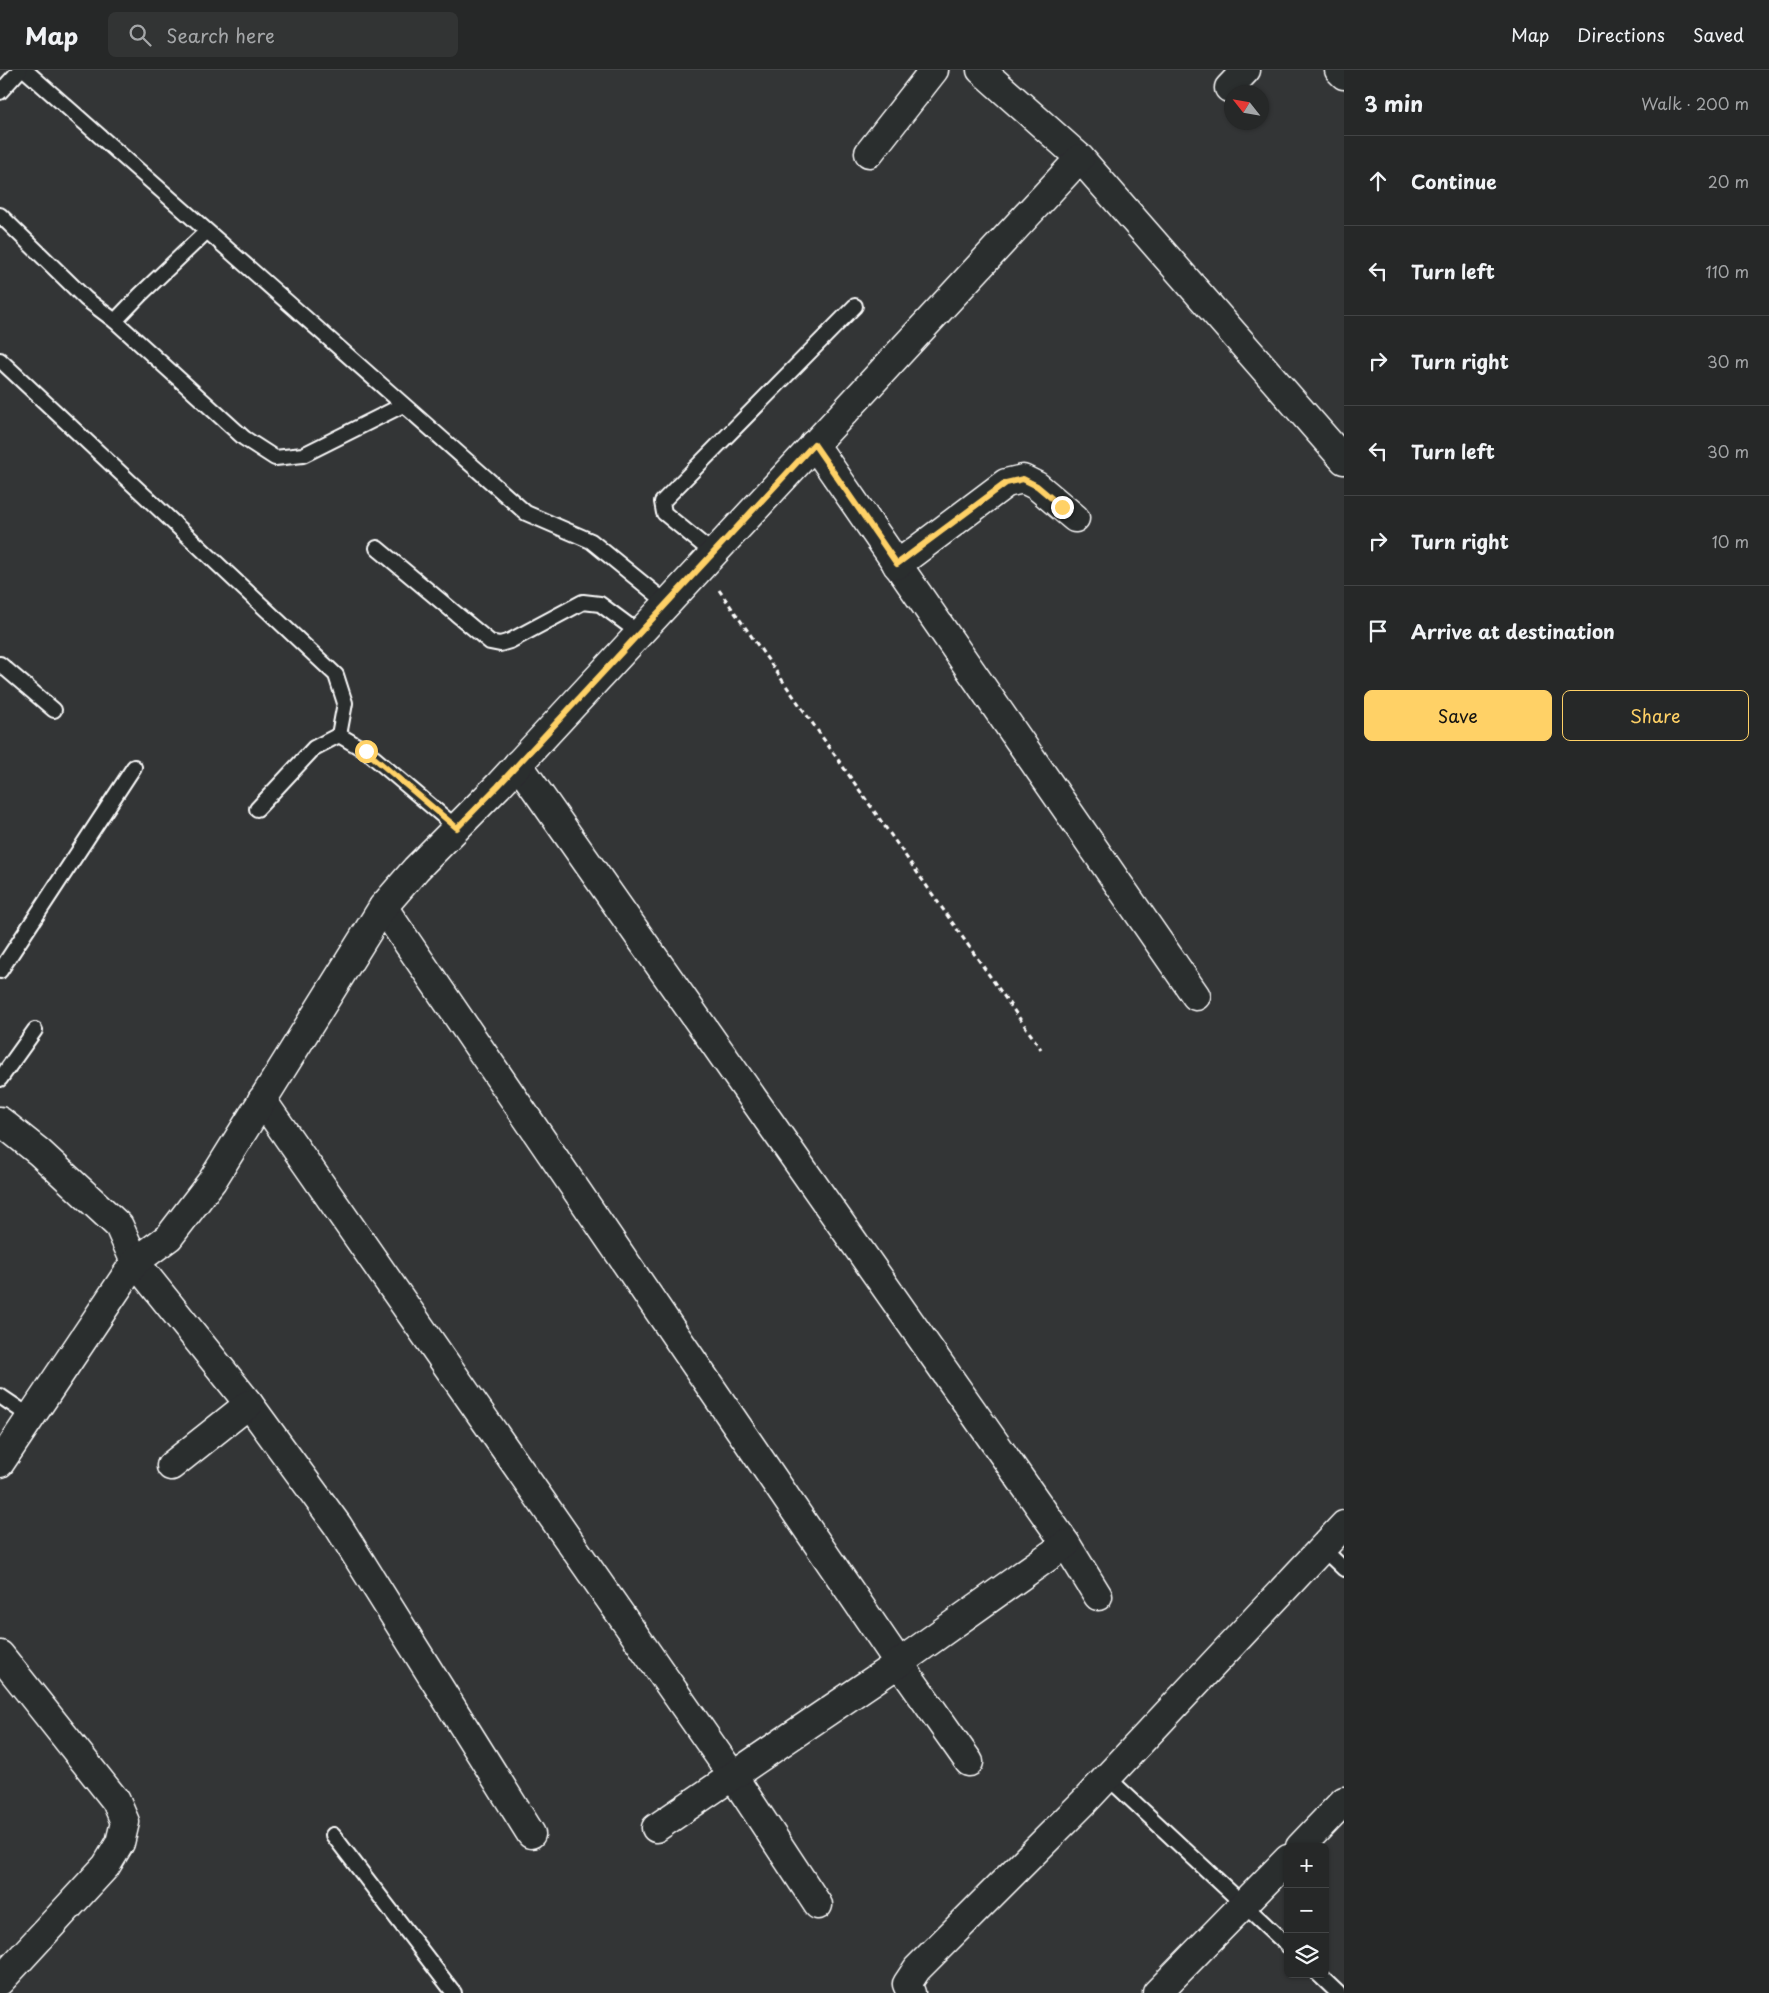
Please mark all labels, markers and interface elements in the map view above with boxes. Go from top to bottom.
search box [108,12,458,57]
text: Map [25,17,78,53]
icon: search [126,21,154,49]
text: Search here [166,21,275,49]
text: Map [1511,21,1549,48]
text: Directions [1577,21,1665,48]
text: Saved [1693,21,1744,48]
north arrow [1224,85,1269,130]
text: 3 min [1364,87,1423,119]
text: Walk · 200 m [1641,91,1749,115]
icon: ahead [1364,167,1392,195]
text: Continue [1411,167,1497,195]
text: 20 m [1708,169,1749,193]
icon: left [1364,257,1392,285]
text: Turn left [1411,257,1495,285]
text: 110 m [1706,259,1749,283]
icon: right [1364,347,1392,375]
text: Turn right [1411,347,1509,375]
text: 30 m [1707,349,1749,373]
icon: left [1364,437,1392,465]
text: Turn left [1411,437,1495,465]
text: 30 m [1707,439,1749,463]
route end [1051,496,1074,519]
icon: right [1364,527,1392,555]
text: Turn right [1411,527,1509,555]
text: 10 m [1712,529,1749,553]
icon: arrive [1364,617,1392,645]
text: Arrive at destination [1411,617,1615,645]
button: Save [1364,690,1552,741]
button: Share [1562,690,1749,741]
route start [355,740,378,763]
map controls [1284,1843,1329,1978]
button: + [1284,1843,1329,1888]
button: − [1284,1888,1329,1933]
button: layers [1284,1933,1329,1978]

